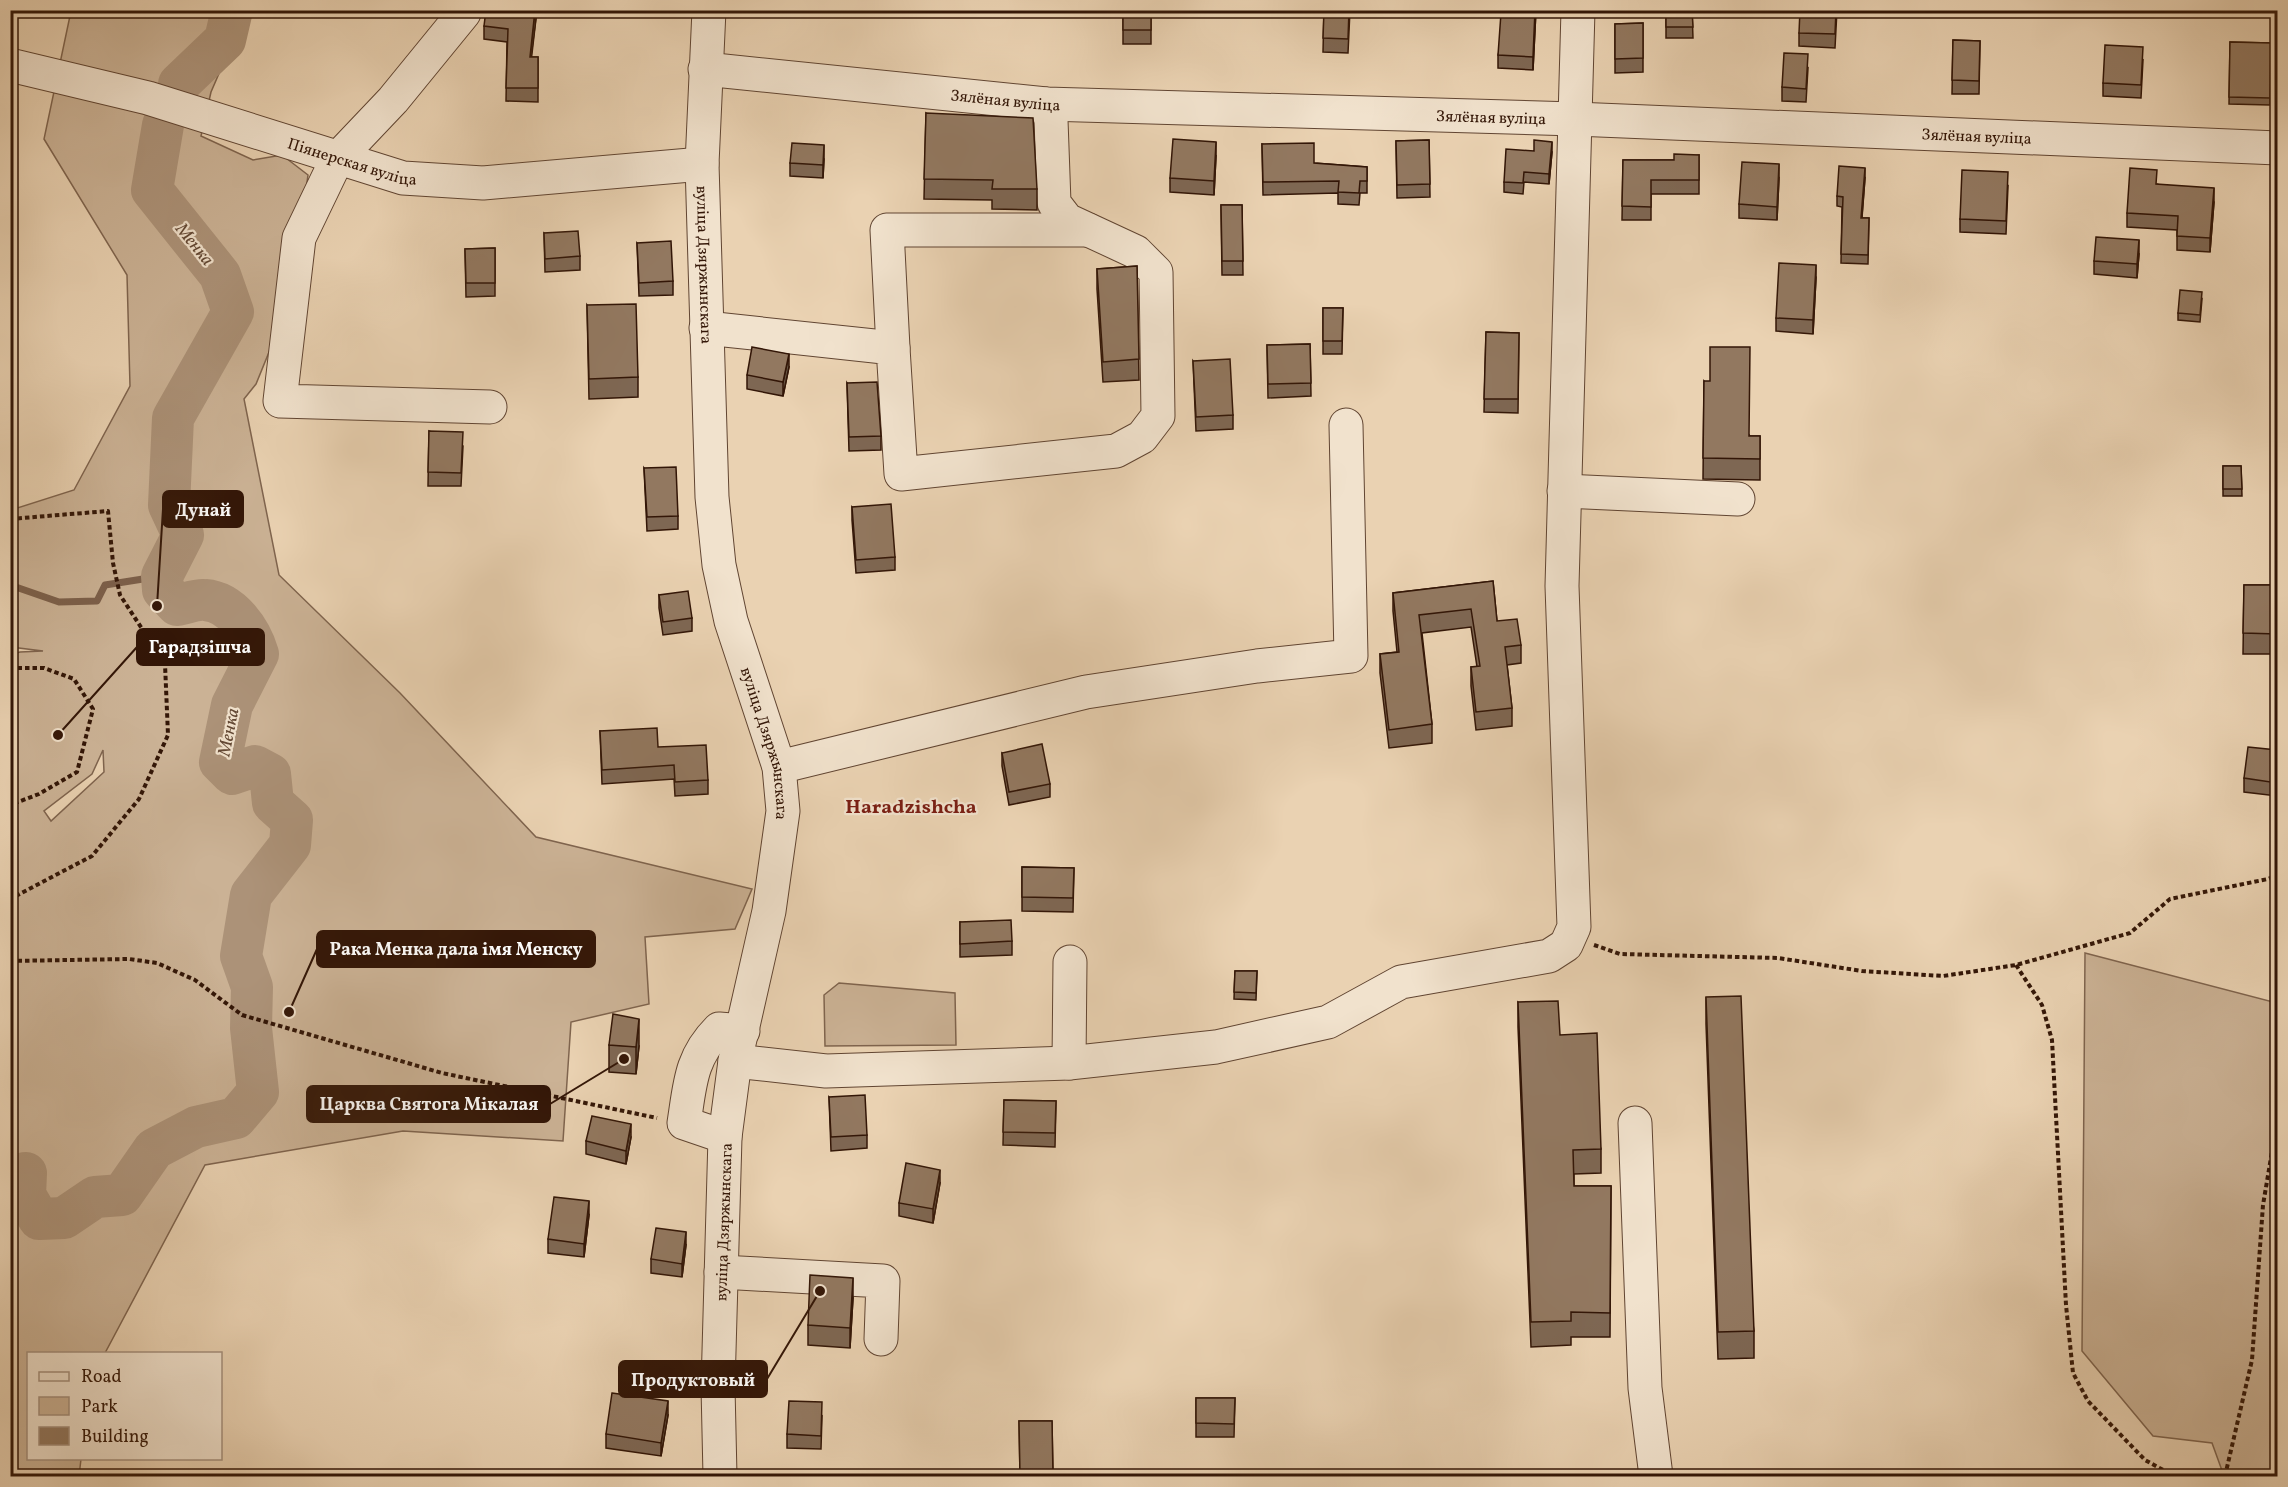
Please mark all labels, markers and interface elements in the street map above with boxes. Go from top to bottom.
street label: Зялёная вуліца [949,85,1061,117]
street label: Зялёная вуліца [1436,106,1546,131]
street label: Зялёная вуліца [1921,124,2032,151]
street label: Піянерская вуліца [285,133,417,192]
street label: вуліца Дзяржынскага [690,185,716,344]
water label: Менка [168,217,219,272]
callout: Дунай [163,491,243,527]
text: Дунай [175,499,231,524]
callout: Гарадзішча [137,629,264,665]
text: Гарадзішча [149,636,251,661]
street label: вуліца Дзяржынскага [734,665,792,822]
water label: Менка [212,706,246,759]
district label: Haradzishcha [845,794,977,822]
callout: Рака Менка дала імя Менску [317,931,595,967]
text: Рака Менка дала імя Менску [329,938,583,963]
callout: Царква Святога Мікалая [307,1086,550,1122]
text: Царква Святога Мікалая [319,1093,539,1118]
street label: вуліца Дзяржынскага [711,1143,739,1302]
legend [27,1352,222,1460]
callout: Продуктовый [619,1361,767,1397]
text: Road [81,1365,122,1390]
text: Продуктовый [631,1369,755,1394]
text: Park [81,1395,118,1420]
text: Building [81,1425,149,1450]

